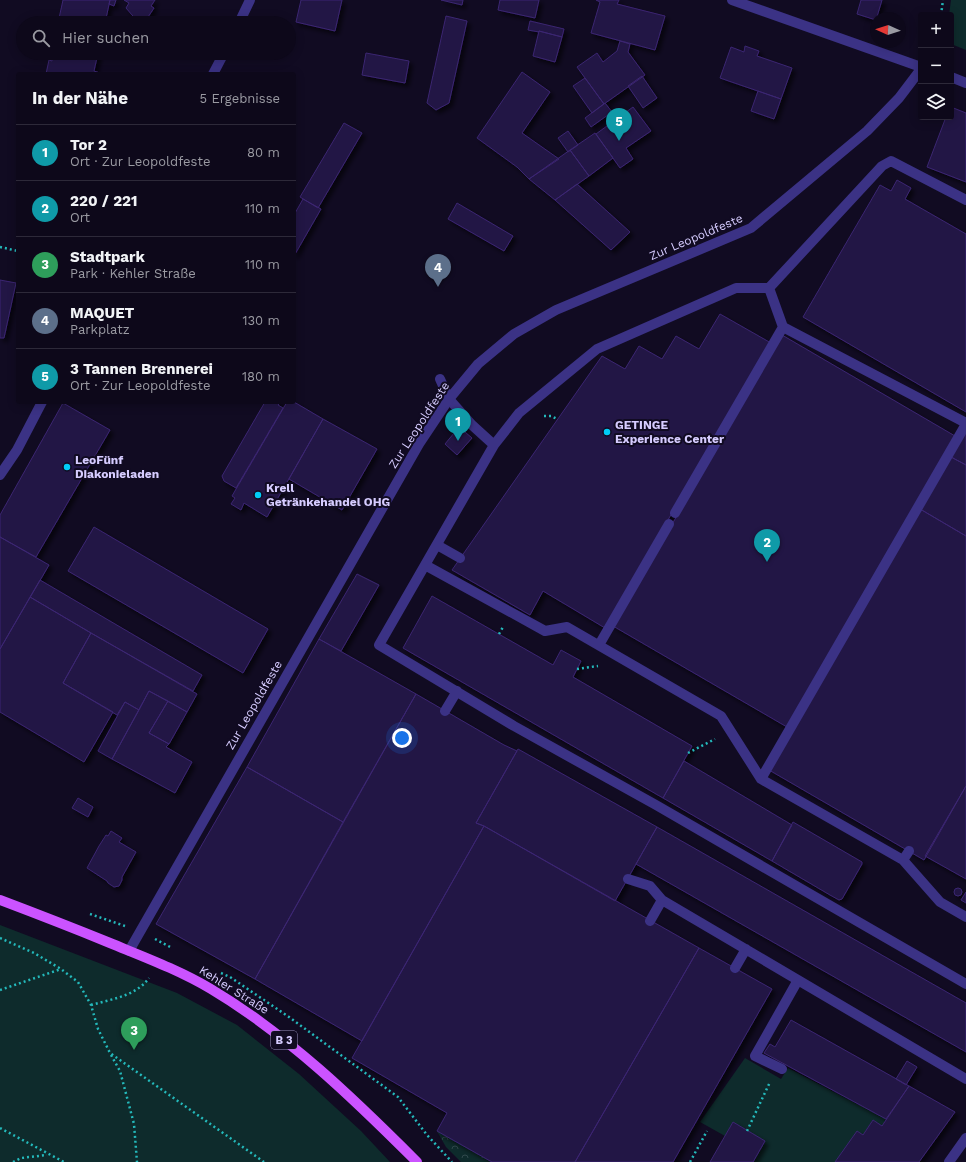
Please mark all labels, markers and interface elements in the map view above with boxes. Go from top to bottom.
north arrow [870,12,906,48]
map controls [918,12,954,120]
button: + [918,12,954,48]
search box [16,16,296,60]
icon: search [30,27,52,49]
text: Hier suchen [62,29,149,47]
button: − [918,48,954,84]
button: layers [918,84,954,120]
text: In der Nähe [32,88,128,108]
text: 5 Ergebnisse [199,91,280,106]
pin: 5 [606,108,632,141]
text: Tor 2 [70,136,107,154]
text: 1 [42,145,48,160]
text: 80 m [247,145,280,160]
text: Ort · Zur Leopoldfeste [70,154,210,169]
text: 220 / 221 [70,192,138,210]
text: 2 [41,201,49,216]
text: 110 m [245,201,280,216]
text: Ort [70,210,90,225]
street label: Zur Leopoldfeste [647,211,745,263]
text: Stadtpark [70,248,145,266]
pin: 4 [425,254,451,287]
text: 3 [41,257,49,272]
text: 110 m [245,257,280,272]
text: Park · Kehler Straße [70,266,196,281]
text: MAQUET [70,304,134,322]
text: 4 [41,313,49,328]
text: 130 m [242,313,280,328]
text: Parkplatz [70,322,130,337]
text: 3 Tannen Brennerei [70,360,213,378]
text: 5 [41,369,49,384]
text: 180 m [242,369,280,384]
text: Ort · Zur Leopoldfeste [70,378,210,393]
street label: Zur Leopoldfeste [386,379,452,471]
pin: 1 [445,408,471,441]
place label: GETINGE Experience Center [615,418,725,446]
marker: GETINGE Experience Center [602,427,612,437]
place label: LeoFünf Diakonieladen [75,453,159,481]
marker: LeoFünf Diakonieladen [62,462,72,472]
place label: Krell Getränkehandel OHG [266,481,390,509]
marker: Krell Getränkehandel OHG [253,490,263,500]
pin: 2 [754,529,780,562]
street label: Zur Leopoldfeste [223,658,285,752]
your location [392,728,412,748]
street label: Kehler Straße [197,963,272,1017]
pin: 3 [121,1017,147,1050]
road number: B 3 [271,1031,297,1049]

